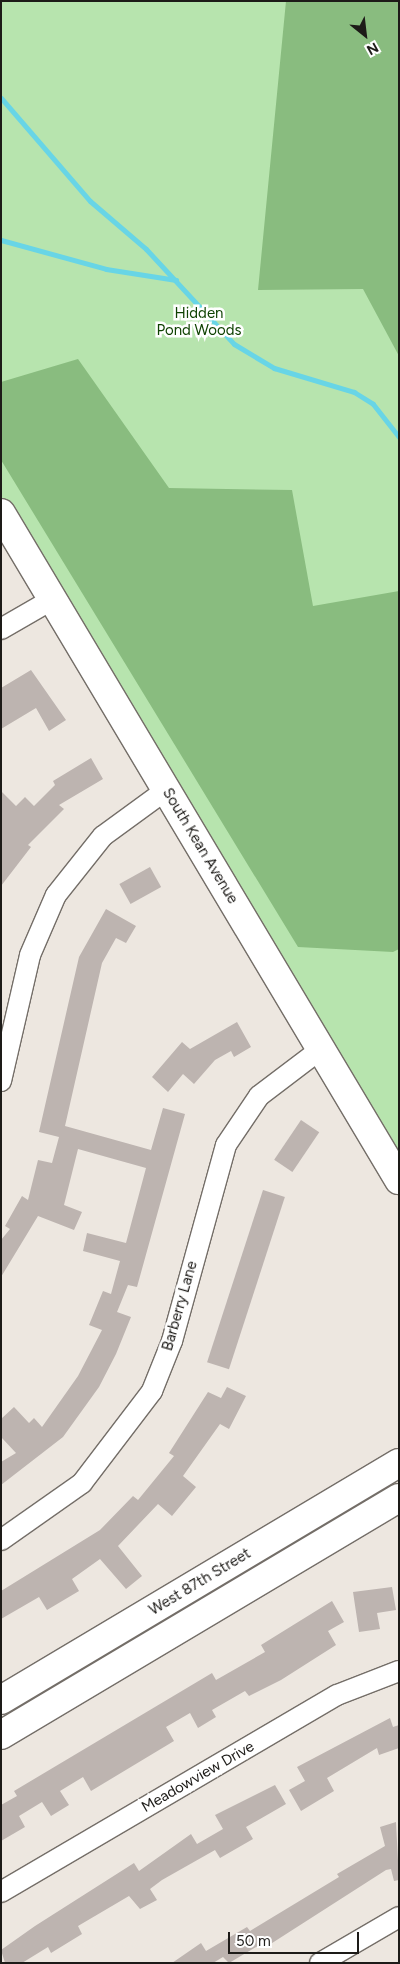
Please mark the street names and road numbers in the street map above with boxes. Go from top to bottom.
street label: South Kean Avenue [158,785,242,907]
street label: Barberry Lane [159,1259,201,1353]
street label: West 87th Street [146,1545,254,1619]
street label: Meadowview Drive [139,1737,257,1817]

